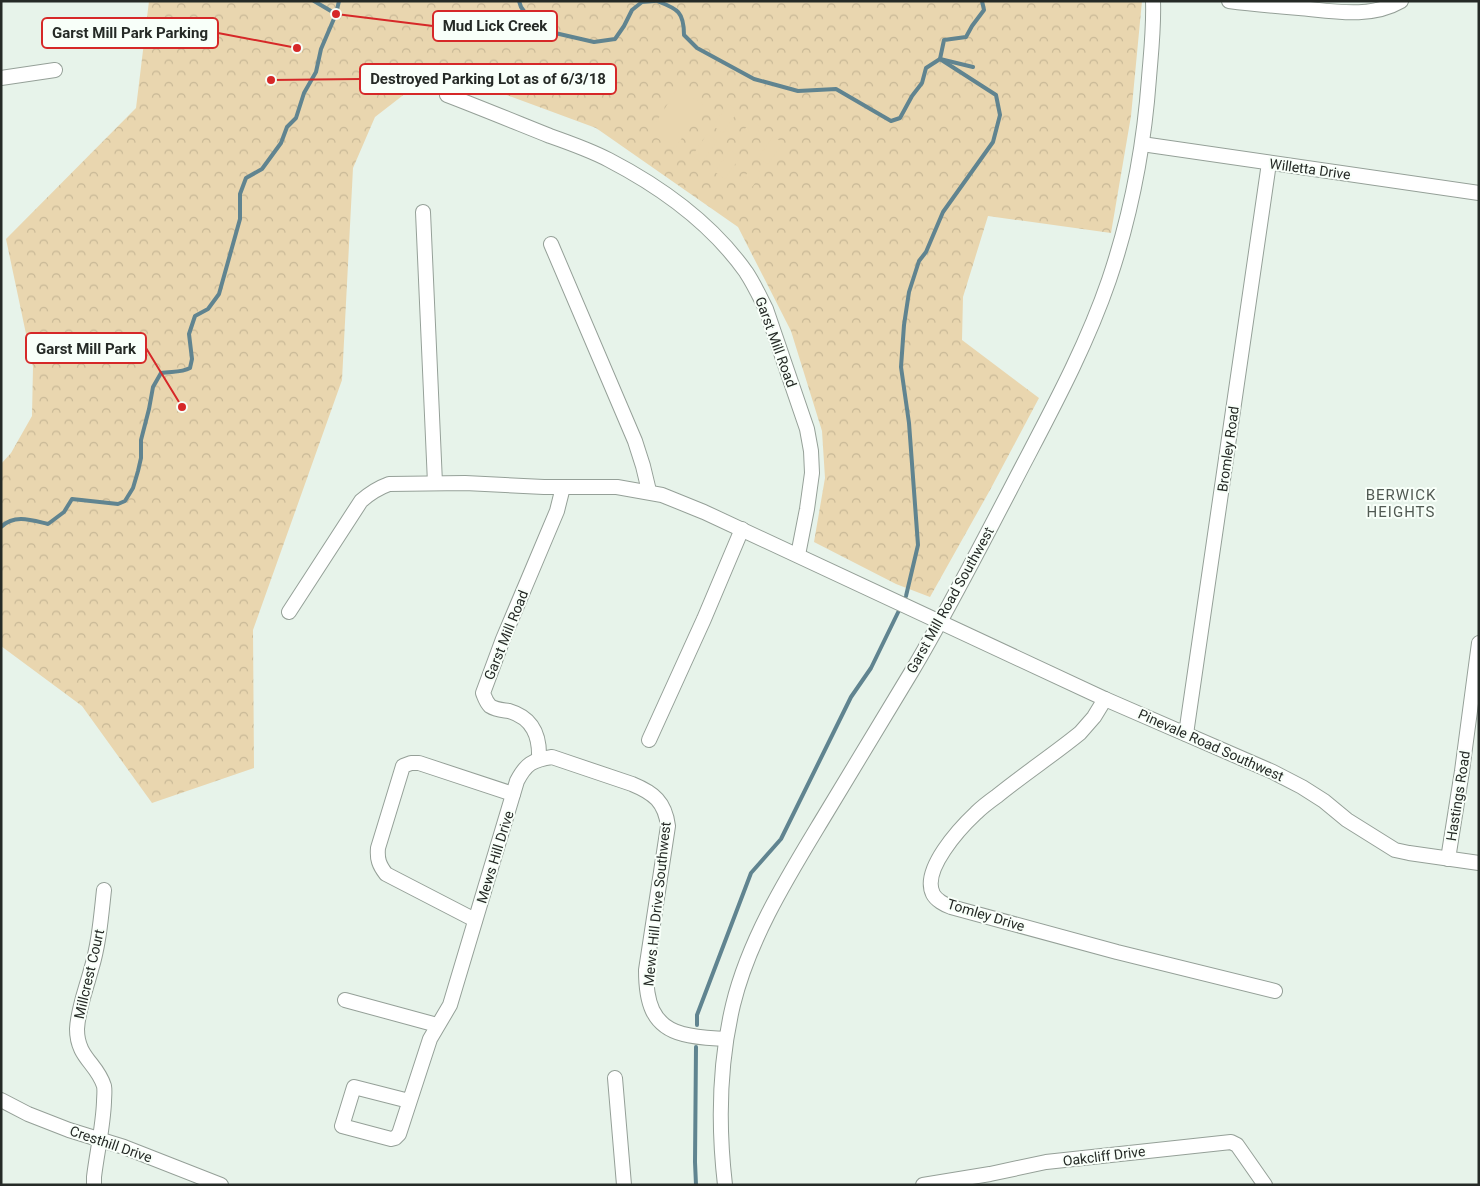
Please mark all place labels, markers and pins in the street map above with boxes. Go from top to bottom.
callout: Mud Lick Creek [433,11,557,41]
callout: Garst Mill Park Parking [42,18,218,48]
callout: Destroyed Parking Lot as of 6/3/18 [360,64,616,94]
callout: Garst Mill Park [26,333,146,363]

